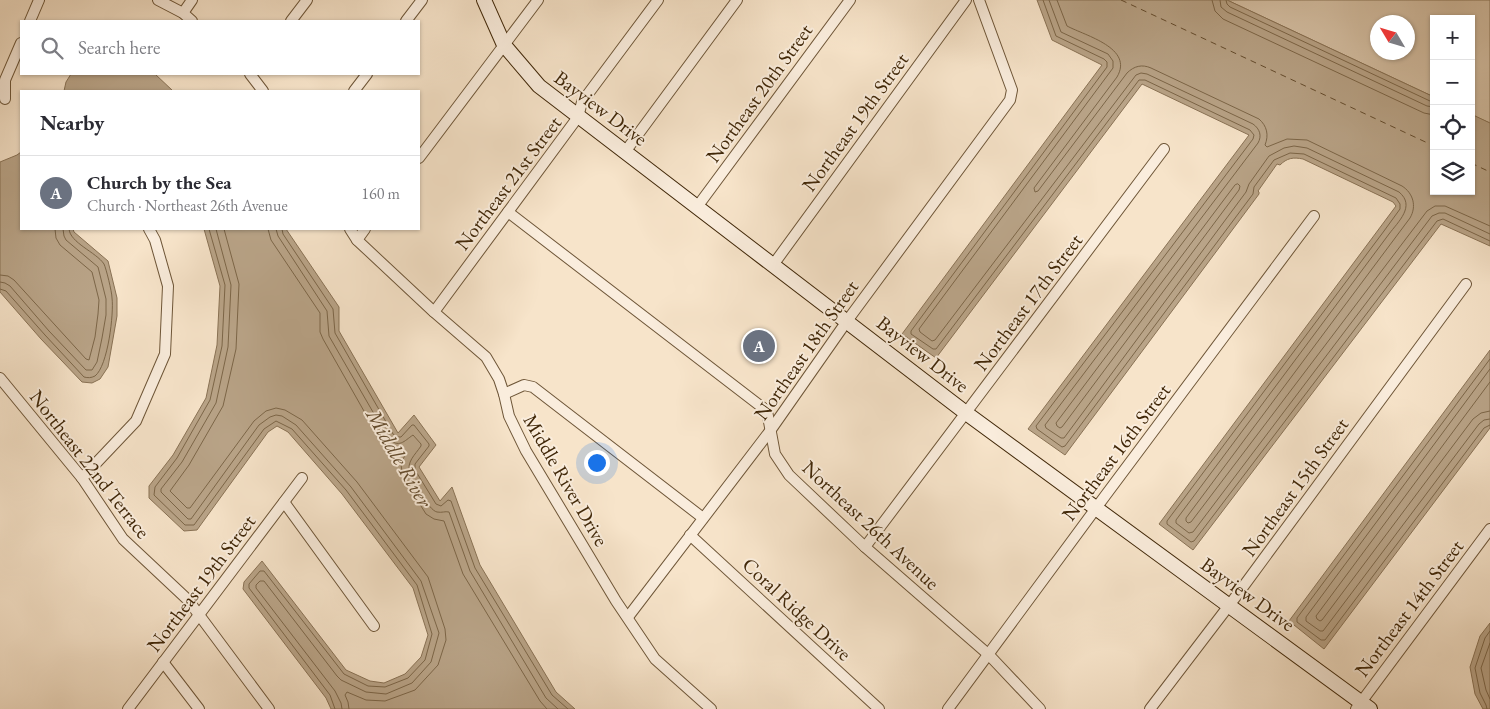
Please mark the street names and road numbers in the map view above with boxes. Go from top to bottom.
street label: Northeast 20th Street [700,18,819,167]
street label: Northeast 19th Street [796,47,915,196]
street label: Bayview Drive [549,64,653,152]
street label: Northeast 21st Street [449,110,567,255]
street label: Northeast 17th Street [968,228,1089,376]
street label: Northeast 18th Street [748,274,864,425]
street label: Bayview Drive [872,310,975,398]
street label: Northeast 16th Street [1056,378,1177,526]
street label: Northeast 22nd Terrace [24,385,156,544]
street label: Middle River Drive [518,409,614,551]
street label: Northeast 15th Street [1236,412,1355,561]
street label: Northeast 26th Avenue [797,455,945,596]
street label: Northeast 19th Street [141,509,262,657]
street label: Northeast 14th Street [1349,534,1470,682]
street label: Bayview Drive [1196,551,1300,637]
street label: Coral Ridge Drive [737,552,857,666]

